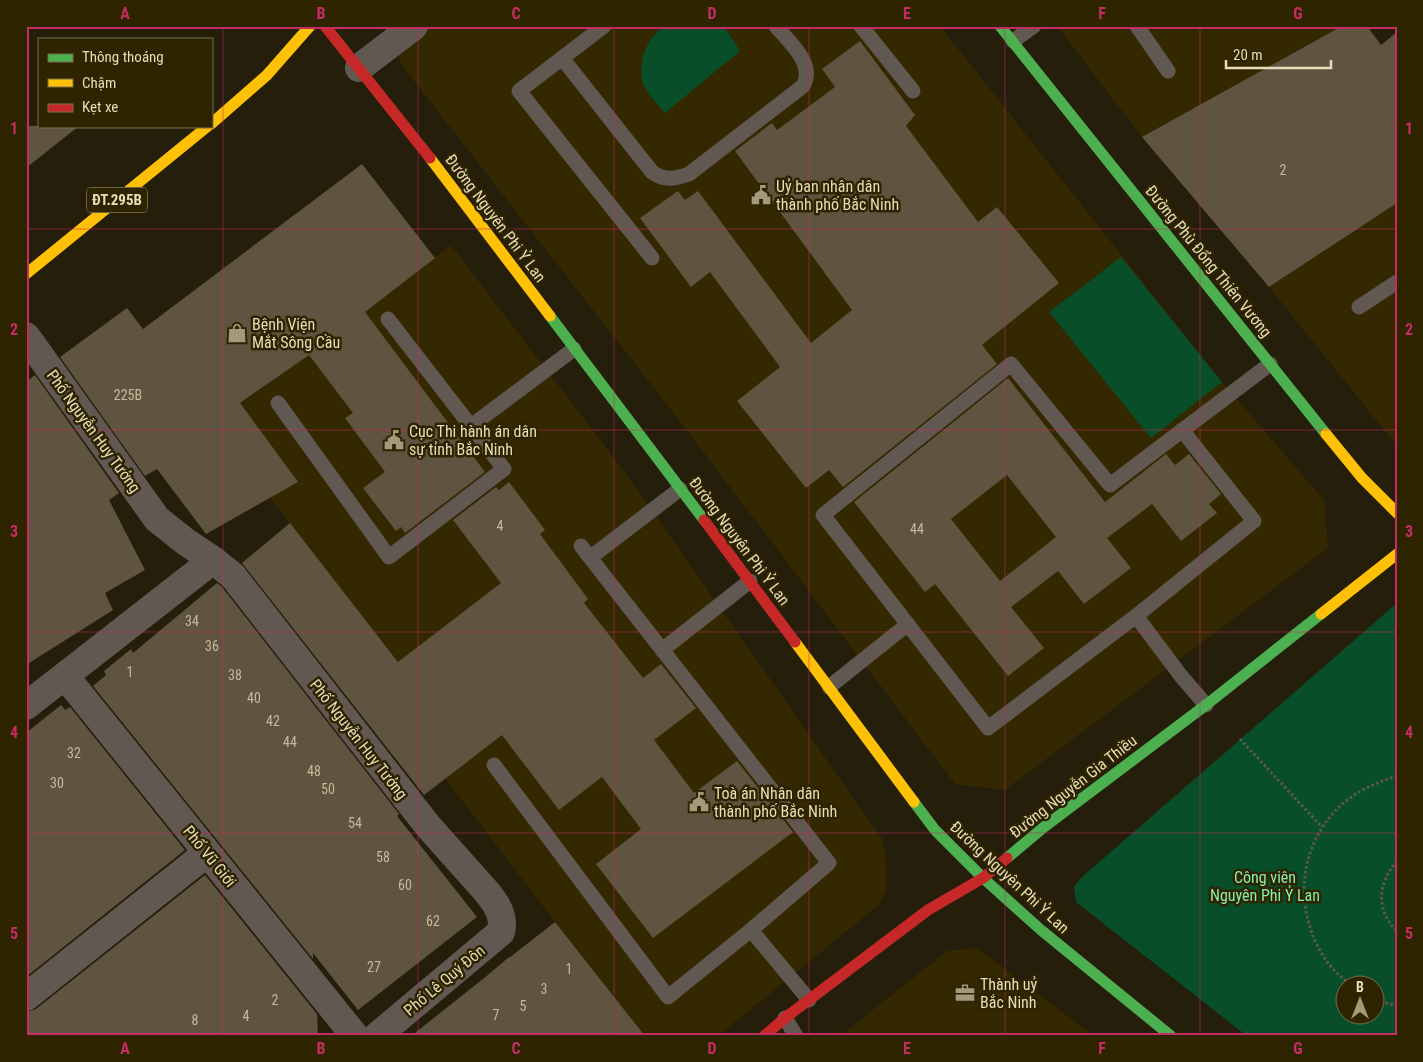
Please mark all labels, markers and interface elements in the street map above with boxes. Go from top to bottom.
text: A [120,4,130,23]
text: B [317,4,326,23]
text: C [511,4,521,23]
text: D [707,4,717,23]
text: E [903,4,911,23]
text: F [1098,4,1106,23]
text: G [1293,4,1303,23]
legend [38,38,212,128]
scale bar [1226,38,1330,70]
text: 20 m [1233,46,1263,64]
text: Thông thoáng [82,48,164,66]
text: Chậm [82,74,116,92]
text: Kẹt xe [82,98,118,116]
text: 1 [10,119,18,138]
text: 1 [1405,119,1413,138]
street label: Đường Nguyên Phi Ỷ Lan [441,150,551,286]
house number: 2 [1280,162,1287,178]
place label: Uỷ ban nhân dân thành phố Bắc Ninh [776,177,899,214]
street label: Đường Phù Đổng Thiên Vương [1141,182,1276,341]
public building icon: Uỷ ban nhân dân thành phố Bắc Ninh [750,184,772,206]
road number: ĐT.295B [87,188,147,212]
place label: Bệnh Viện Mắt Sông Cầu [252,315,340,352]
text: 2 [10,320,18,339]
text: 2 [1405,320,1413,339]
shop icon: Bệnh Viện Mắt Sông Cầu [226,322,248,344]
street label: Phố Nguyễn Huy Tưởng [43,366,145,496]
house number: 225B [114,387,142,403]
place label: Cục Thi hành án dân sự tỉnh Bắc Ninh [409,422,537,459]
public building icon: Cục Thi hành án dân sự tỉnh Bắc Ninh [383,429,405,451]
street label: Đường Nguyên Phi Ỷ Lan [685,473,795,609]
house number: 4 [497,518,504,534]
house number: 44 [910,521,924,537]
text: 3 [10,522,18,541]
text: 3 [1405,522,1413,541]
house number: 34 [185,613,199,629]
house number: 36 [205,638,219,654]
house number: 1 [127,664,133,680]
house number: 38 [228,667,242,683]
street label: Phố Nguyễn Huy Tưởng [306,676,411,803]
house number: 40 [247,690,261,706]
house number: 42 [266,713,280,729]
text: 4 [10,723,18,742]
text: 4 [1405,723,1413,742]
street label: Đường Nguyễn Gia Thiều [1006,731,1140,842]
house number: 44 [283,734,297,750]
house number: 32 [67,745,81,761]
house number: 48 [307,763,321,779]
house number: 30 [50,775,64,791]
house number: 50 [321,781,335,797]
place label: Toà án Nhân dân thành phố Bắc Ninh [714,784,837,821]
public building icon: Toà án Nhân dân thành phố Bắc Ninh [688,791,710,813]
house number: 54 [348,815,362,831]
street label: Đường Nguyên Phi Ỷ Lan [946,817,1074,937]
street label: Phố Vũ Giới [179,822,240,891]
house number: 58 [376,849,390,865]
park label: Công viên Nguyên Phi Ỷ Lan [1210,868,1320,905]
house number: 60 [398,877,412,893]
house number: 62 [426,913,440,929]
text: 5 [10,924,18,943]
text: 5 [1405,924,1413,943]
street label: Phố Lê Quý Đôn [400,941,489,1020]
house number: 27 [367,959,381,975]
house number: 1 [566,961,572,977]
north arrow [1336,974,1386,1024]
place label: Thành uỷ Bắc Ninh [980,975,1038,1012]
text: B [1356,979,1364,995]
house number: 3 [541,981,547,997]
office icon: Thành uỷ Bắc Ninh [954,982,976,1004]
house number: 2 [272,992,279,1008]
house number: 5 [520,998,527,1014]
house number: 7 [493,1007,500,1023]
house number: 4 [243,1008,250,1024]
house number: 8 [192,1012,199,1028]
text: A [120,1039,130,1058]
text: B [317,1039,326,1058]
text: C [511,1039,521,1058]
text: D [707,1039,717,1058]
text: E [903,1039,911,1058]
text: F [1098,1039,1106,1058]
text: G [1293,1039,1303,1058]

